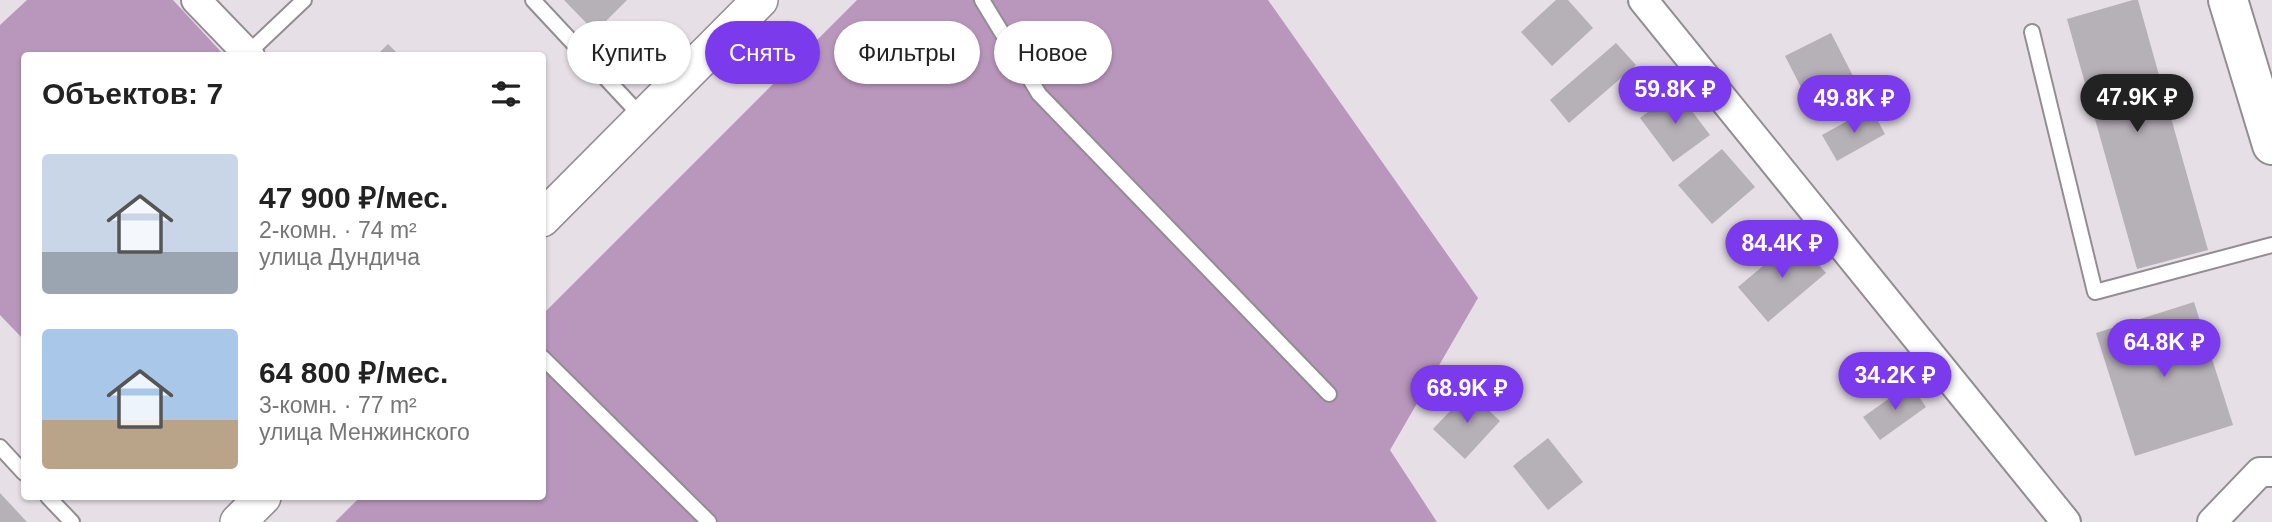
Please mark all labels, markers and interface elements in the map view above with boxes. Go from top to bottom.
chip: Купить [567,21,691,84]
chip: Снять [705,21,820,84]
chip: Фильтры [834,21,980,84]
chip: Новое [994,21,1112,84]
pin: 59.8K ₽ [1610,66,1740,126]
pin: 47.9K ₽ [2072,74,2202,134]
icon: filters [487,75,525,113]
text: 59.8K ₽ [1634,76,1716,102]
pin: 49.8K ₽ [1789,76,1919,135]
text: Объектов: 7 [42,77,223,110]
text: 47.9K ₽ [2096,84,2178,110]
text: 49.8K ₽ [1813,85,1895,111]
text: 47 900 ₽/мес. [259,181,448,214]
icon: home [98,182,182,266]
text: 2-комн. · 74 m² [259,217,417,243]
pin: 84.4K ₽ [1717,220,1847,280]
text: 84.4K ₽ [1741,230,1823,256]
text: улица Дундича [259,244,420,270]
pin: 64.8K ₽ [2099,320,2229,379]
text: 64.8K ₽ [2123,329,2205,355]
pin: 34.2K ₽ [1830,352,1960,412]
text: 64 800 ₽/мес. [259,356,448,389]
icon: home [98,357,182,441]
text: 34.2K ₽ [1854,362,1936,388]
pin: 68.9K ₽ [1402,366,1532,425]
text: 68.9K ₽ [1426,375,1508,401]
text: 3-комн. · 77 m² [259,392,417,418]
text: улица Менжинского [259,419,470,445]

